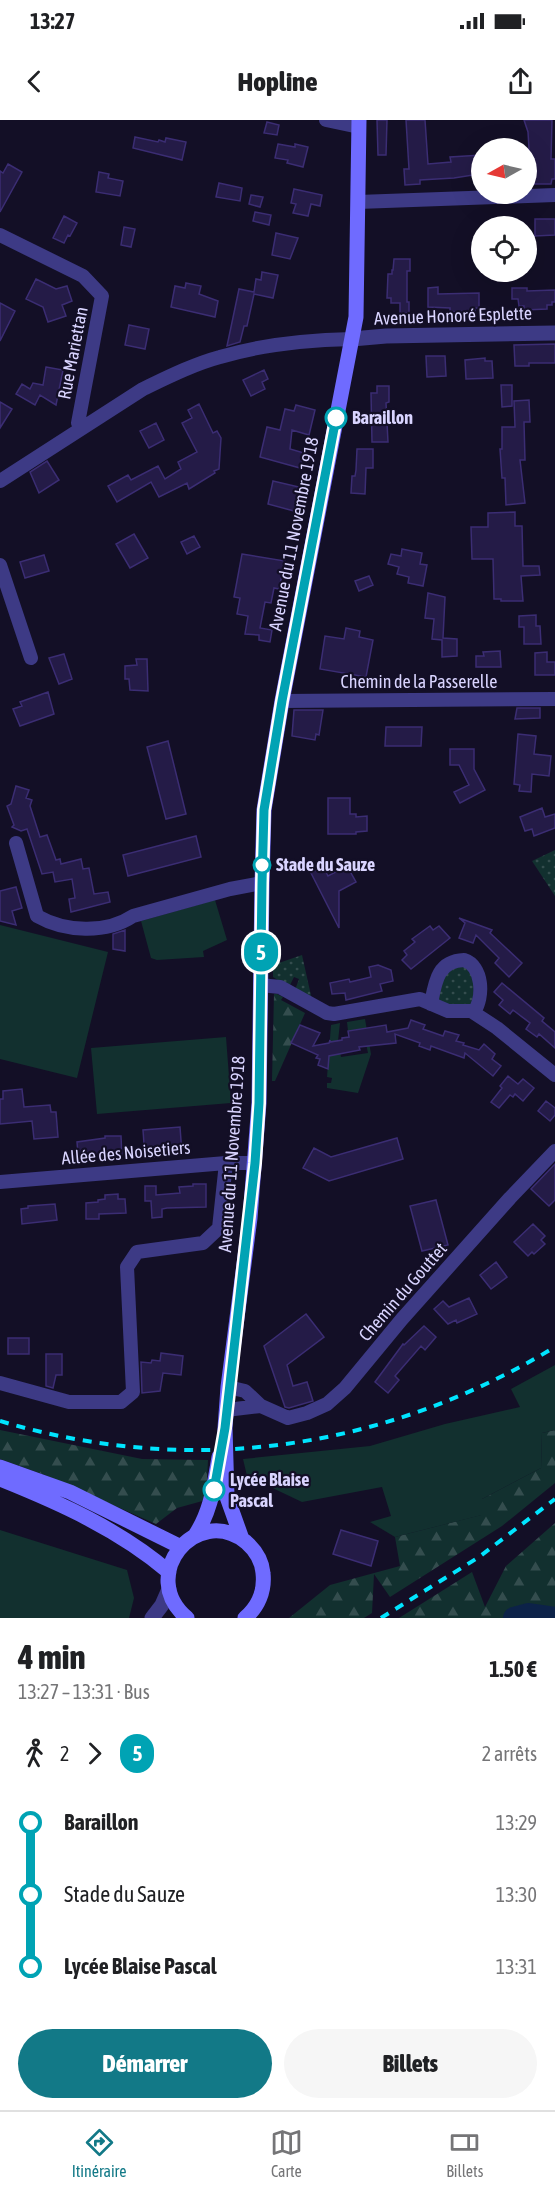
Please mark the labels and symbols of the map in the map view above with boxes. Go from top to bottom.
north arrow [471,138,537,204]
street label: Avenue Honoré Esplette [374,302,532,329]
street label: Rue Mariettan [53,305,92,401]
marker: Baraillon [325,407,347,429]
place label: Baraillon [352,407,413,428]
street label: Avenue du 11 Novembre 1918 [264,435,323,633]
street label: Chemin de la Passerelle [341,671,497,692]
place label: Stade du Sauze [276,854,375,875]
marker: Stade du Sauze [253,856,271,874]
line badge: 5 [242,932,280,972]
street label: Avenue du 11 Novembre 1918 [214,1055,249,1253]
street label: Allée des Noisetiers [61,1136,191,1169]
street label: Chemin du Gouttet [354,1238,451,1345]
place label: Lycée Blaise Pascal [230,1469,309,1511]
marker: Lycée Blaise Pascal [203,1479,225,1501]

